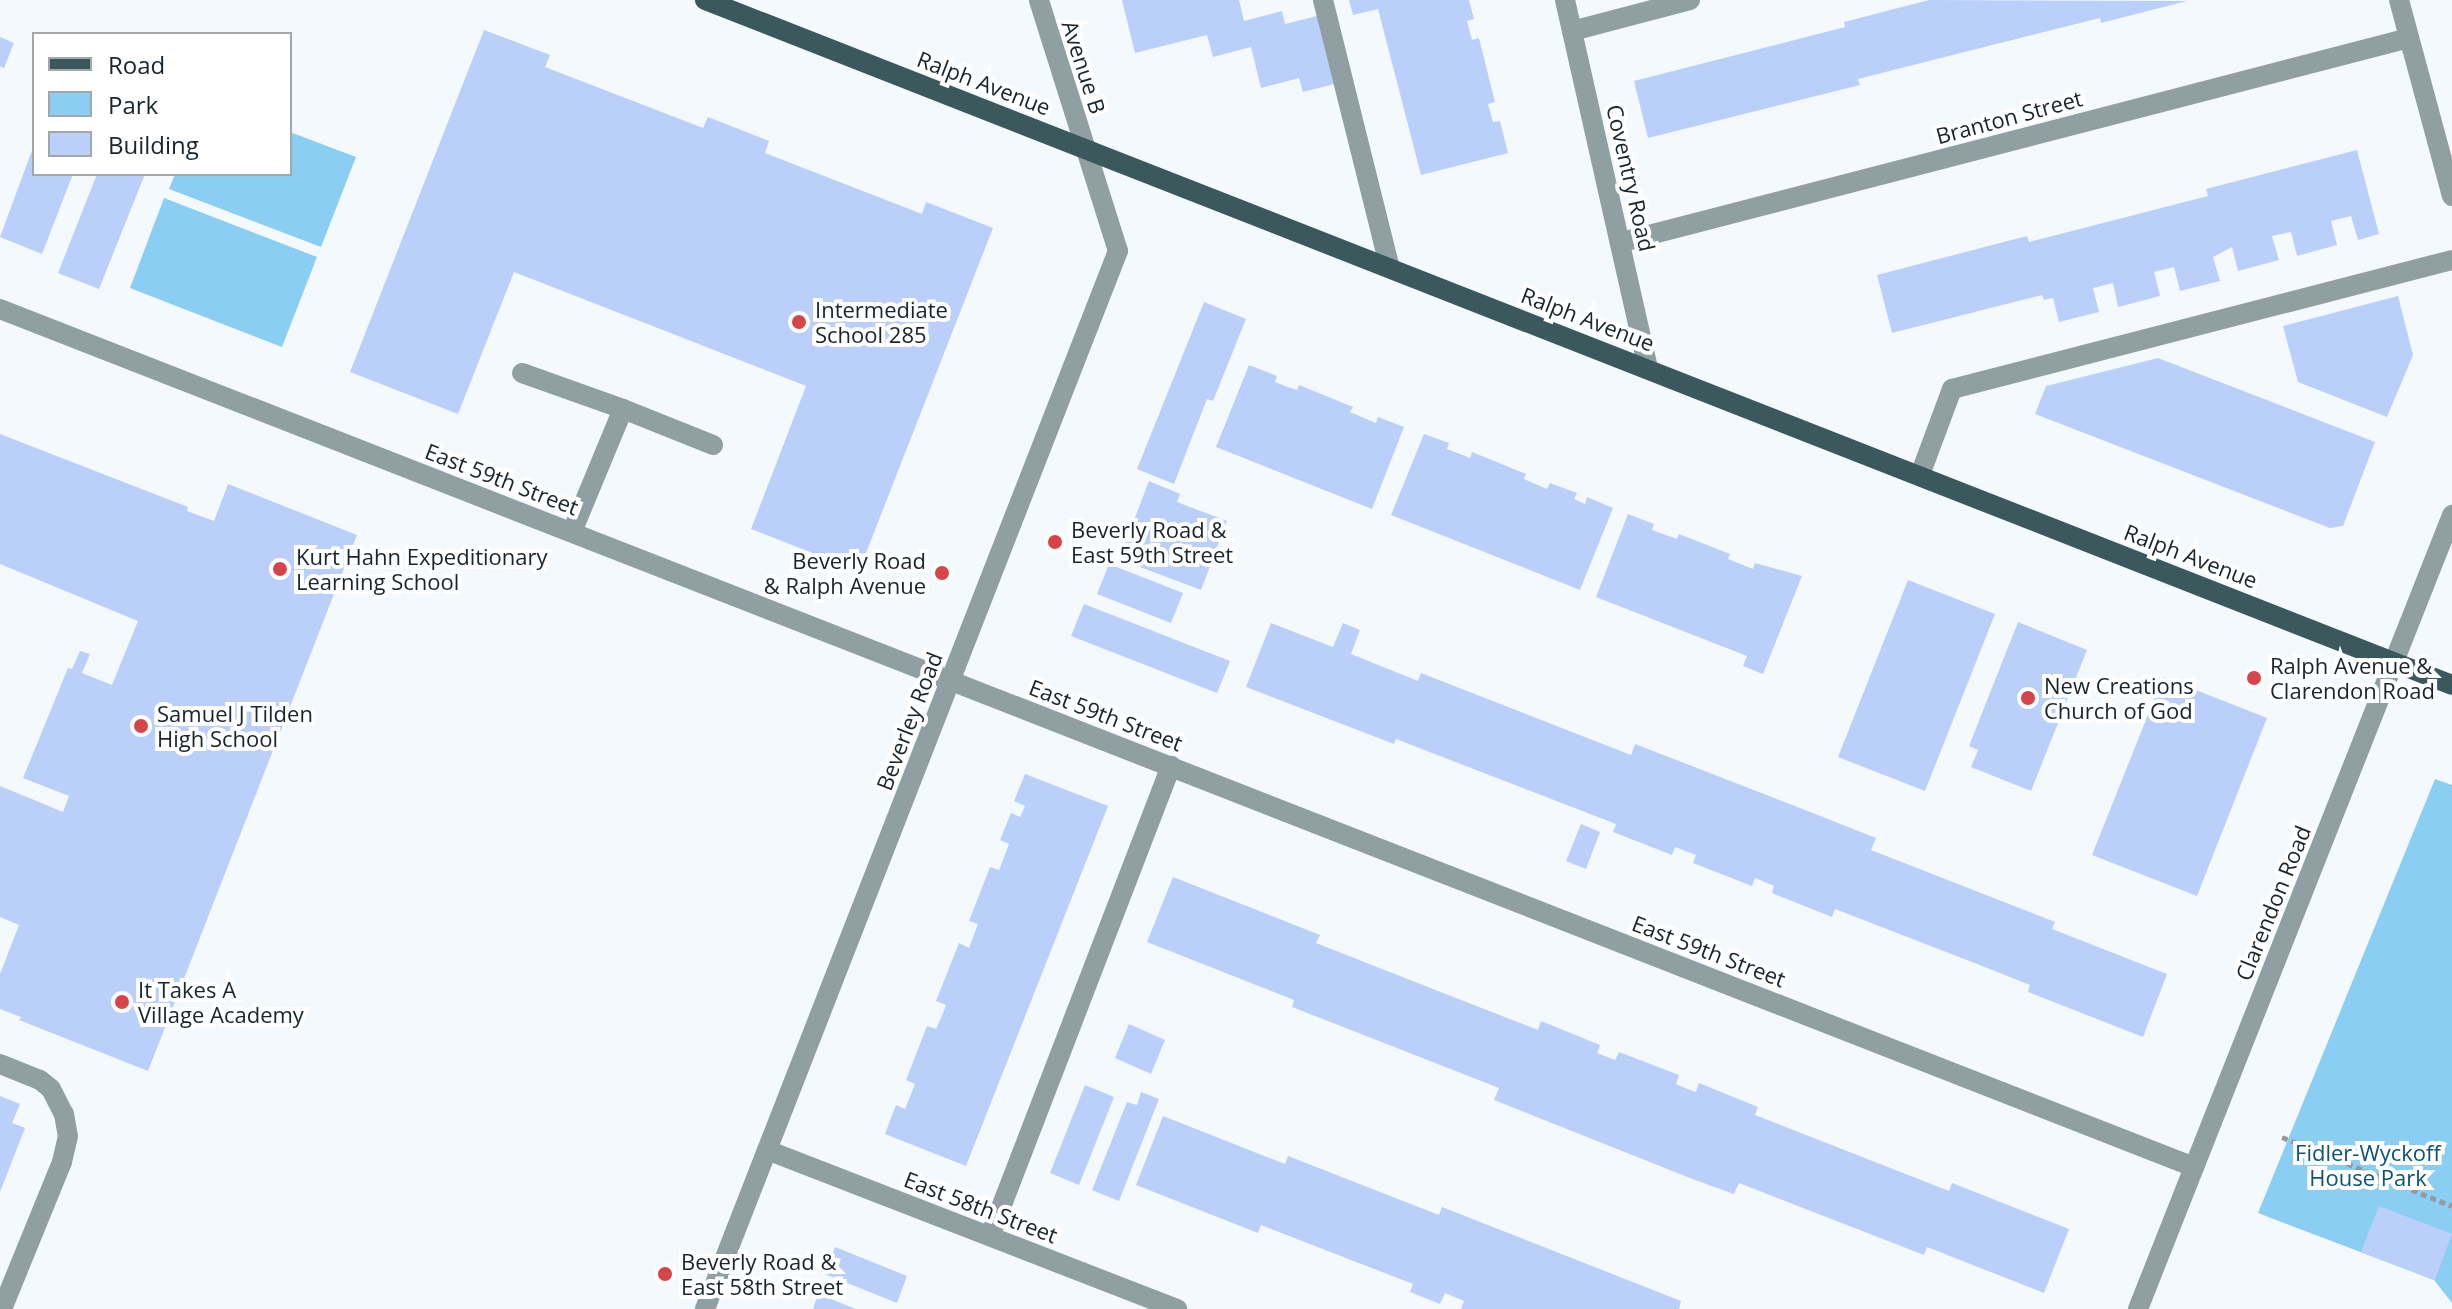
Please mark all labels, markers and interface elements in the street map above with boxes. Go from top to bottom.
street label: Avenue B [1057,17,1111,117]
legend [32,32,292,176]
street label: Ralph Avenue [914,45,1054,121]
text: Road [108,48,165,81]
street label: Branton Street [1933,85,2085,149]
text: Park [108,88,158,121]
street label: Coventry Road [1601,102,1661,254]
text: Building [108,128,199,161]
street label: Ralph Avenue [1518,281,1658,357]
place label: Intermediate School 285 [815,296,948,348]
marker: Intermediate School 285 [790,313,808,331]
street label: East 59th Street [422,438,582,520]
place label: Beverly Road & East 59th Street [1071,516,1233,568]
street label: Ralph Avenue [2121,518,2261,594]
marker: Beverly Road & East 59th Street [1046,533,1064,551]
place label: Kurt Hahn Expeditionary Learning School [296,543,548,594]
place label: Beverly Road & Ralph Avenue [764,547,926,598]
marker: Kurt Hahn Expeditionary Learning School [271,560,289,578]
marker: Beverly Road & Ralph Avenue [933,564,951,582]
street label: Beverley Road [871,648,947,794]
place label: Ralph Avenue & Clarendon Road [2270,652,2435,704]
marker: Ralph Avenue & Clarendon Road [2245,669,2263,687]
place label: New Creations Church of God [2044,672,2194,724]
street label: East 59th Street [1026,674,1186,756]
marker: New Creations Church of God [2019,689,2037,707]
place label: Samuel J Tilden High School [157,700,313,752]
marker: Samuel J Tilden High School [132,717,150,735]
street label: Clarendon Road [2230,822,2316,984]
street label: East 59th Street [1629,910,1789,992]
place label: It Takes A Village Academy [138,976,304,1028]
marker: It Takes A Village Academy [113,993,131,1011]
park label: Fidler-Wyckoff House Park [2295,1139,2441,1190]
street label: East 58th Street [901,1166,1061,1248]
place label: Beverly Road & East 58th Street [681,1248,843,1300]
marker: Beverly Road & East 58th Street [656,1265,674,1283]

